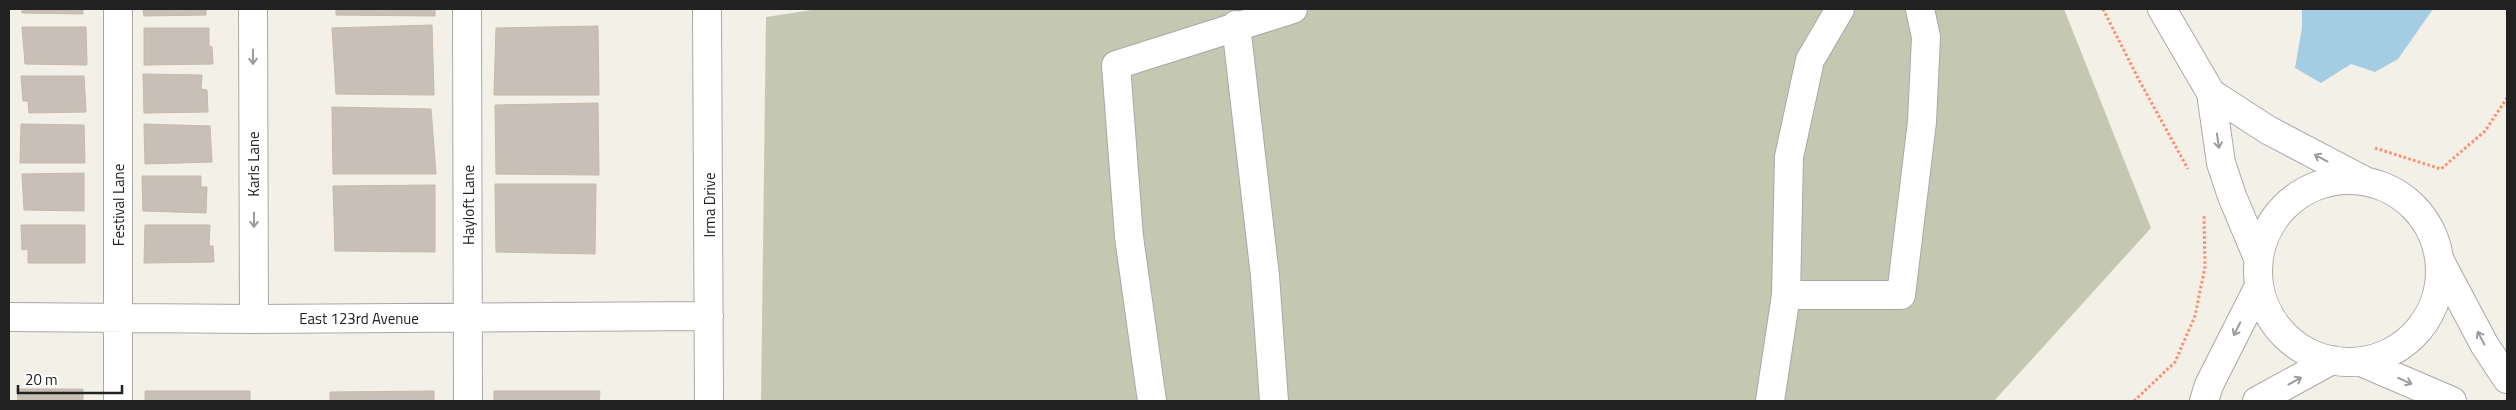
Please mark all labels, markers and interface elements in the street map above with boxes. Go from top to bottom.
one-way arrow [248,49,258,65]
street label: Karls Lane [242,131,265,197]
one-way arrow [2213,133,2223,149]
one-way arrow [2314,153,2329,163]
street label: Festival Lane [107,164,130,246]
street label: Hayloft Lane [457,165,480,245]
street label: Irma Drive [698,172,721,238]
one-way arrow [249,212,259,228]
street label: East 123rd Avenue [299,307,419,330]
one-way arrow [2232,322,2242,337]
one-way arrow [2476,331,2485,346]
scale bar [18,362,121,394]
text: 20 m [25,368,58,391]
one-way arrow [2287,376,2302,386]
one-way arrow [2397,377,2412,387]

